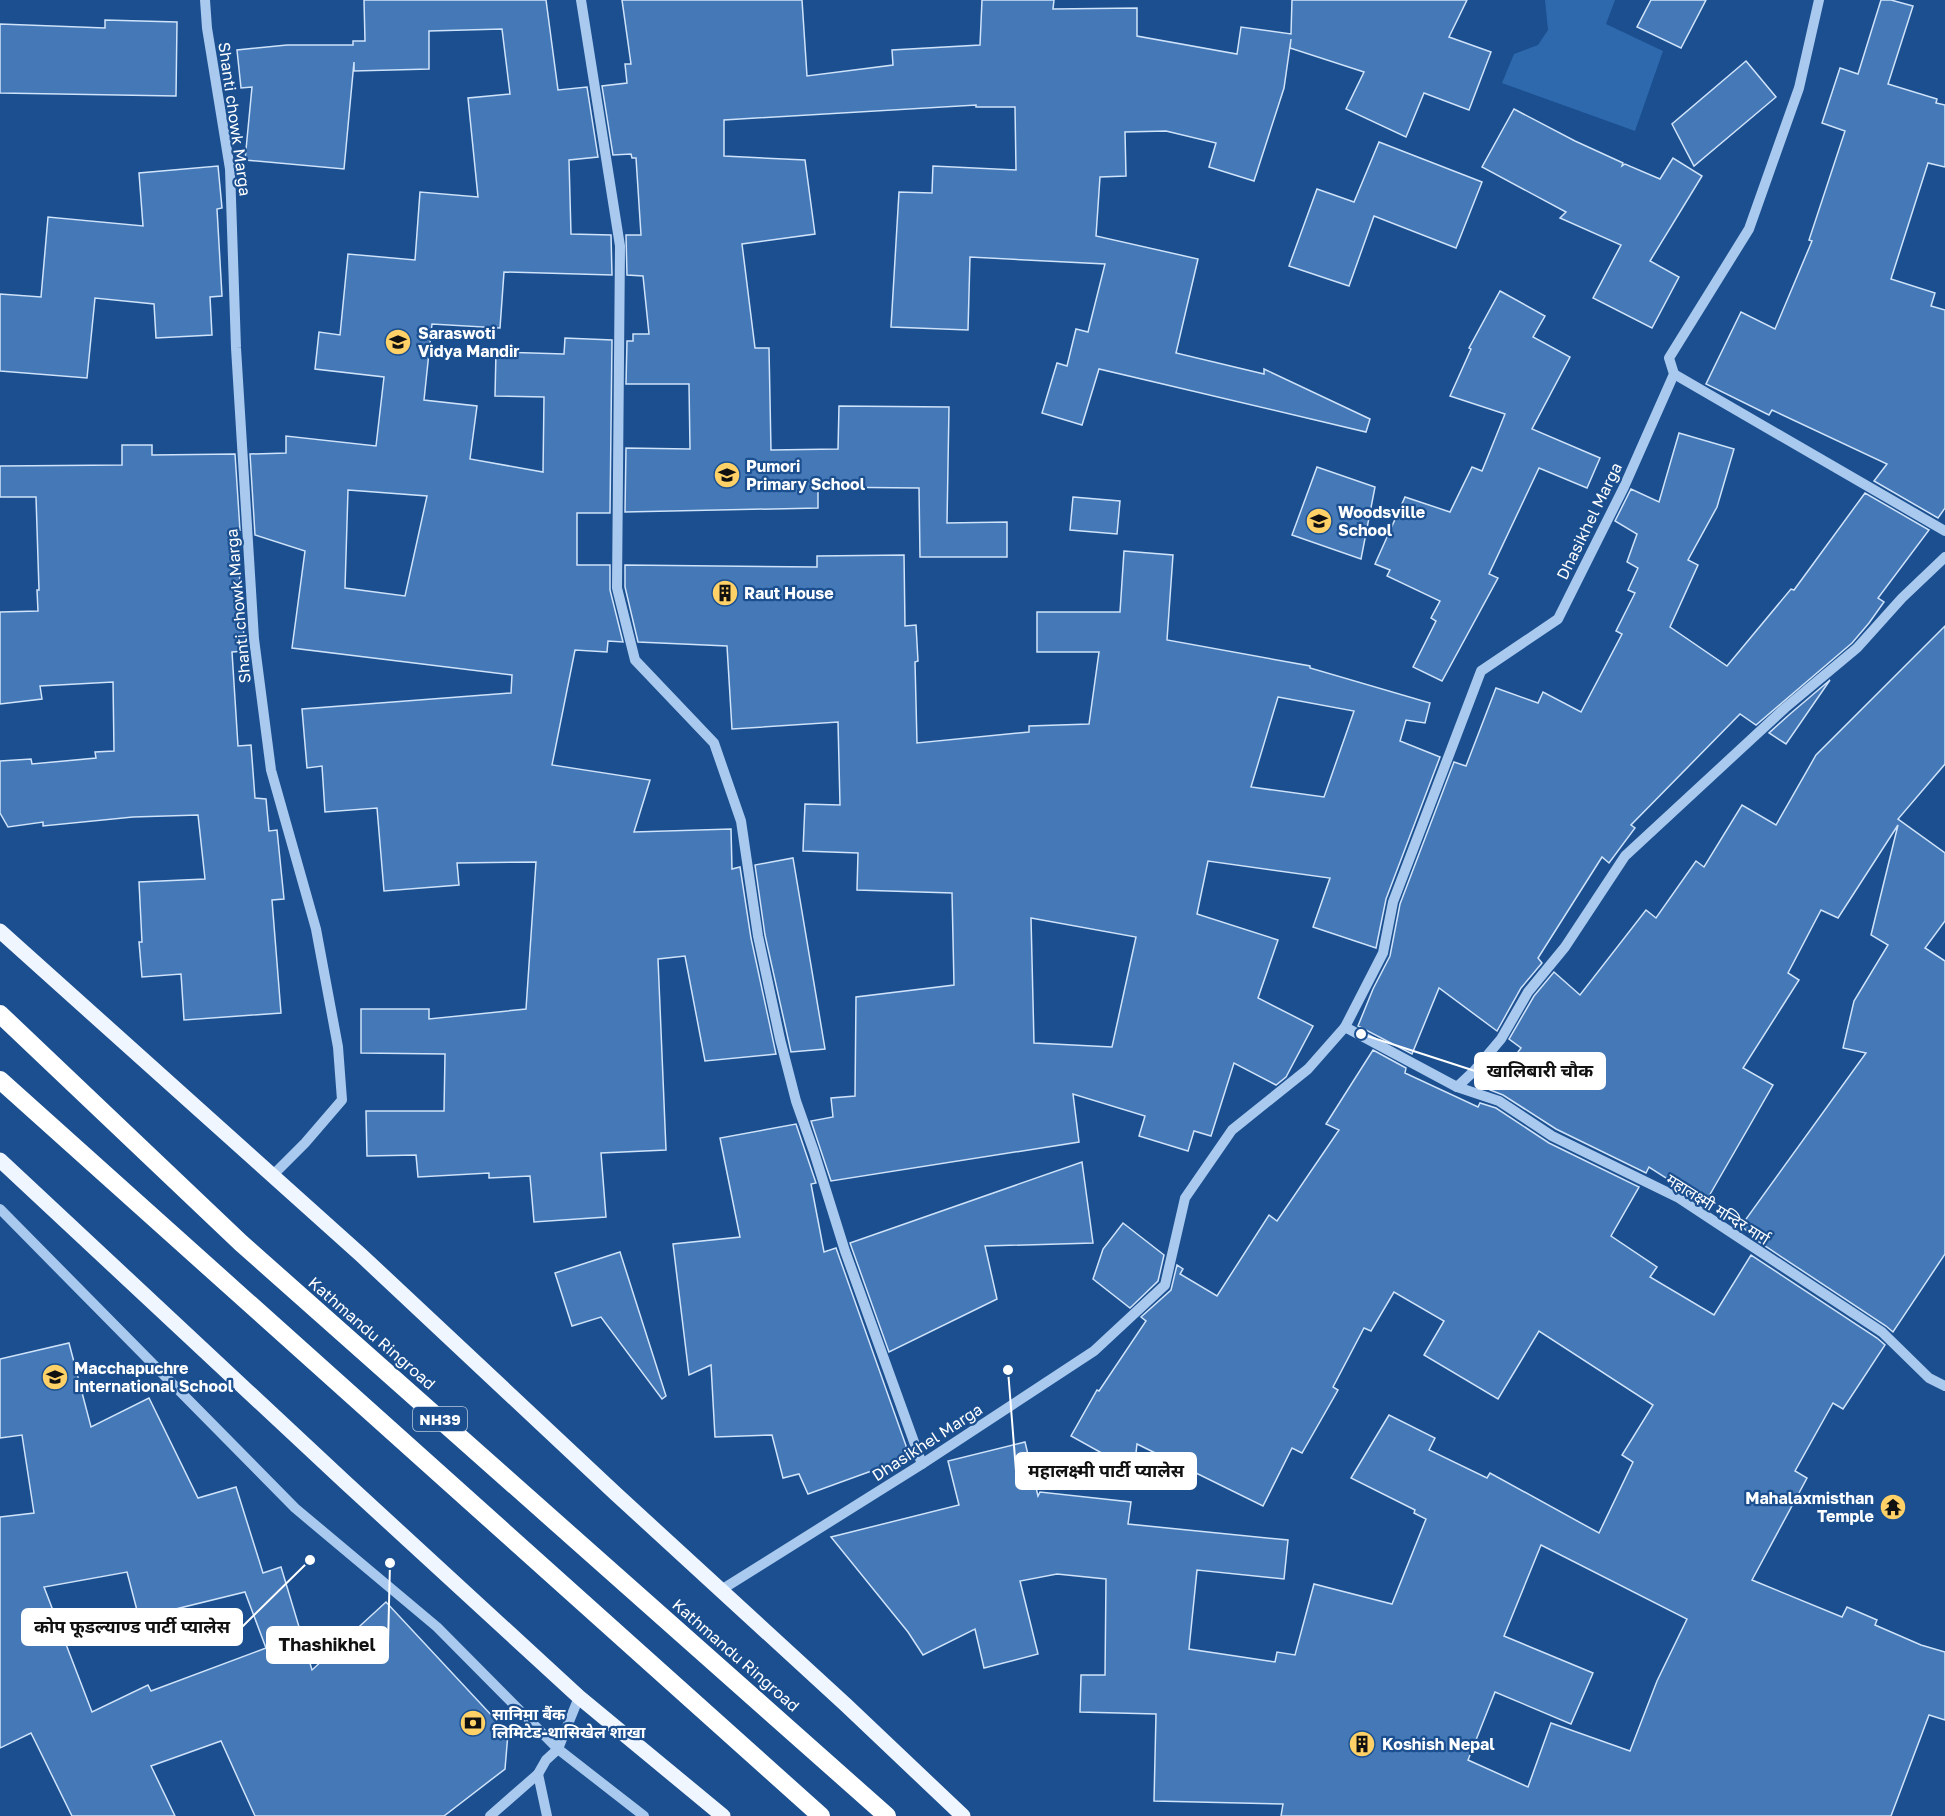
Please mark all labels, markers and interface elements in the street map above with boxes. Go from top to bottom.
street label: Shanti chowk Marga [214,41,256,197]
place label: Saraswoti Vidya Mandir [418,323,520,361]
school or university icon: Saraswoti Vidya Mandir [383,327,413,357]
place label: Pumori Primary School [746,456,866,494]
street label: Dhasikhel Marga [1552,459,1626,583]
school or university icon: Pumori Primary School [712,460,742,490]
place label: Woodsville School [1338,502,1425,540]
school or university icon: Woodsville School [1304,506,1334,536]
street label: Shanti chowk Marga [221,528,255,684]
building icon: Raut House [710,578,740,608]
place label: Raut House [744,583,834,603]
callout: खालिबारी चौक [1475,1053,1605,1089]
text: खालिबारी चौक [1487,1059,1594,1081]
street label: महालक्ष्मी मन्दिर मार्ग [1663,1169,1774,1249]
street label: Kathmandu Ringroad [304,1272,440,1394]
place label: Macchapuchre International School [74,1358,234,1396]
school or university icon: Macchapuchre International School [40,1362,70,1392]
street label: Dhasikhel Marga [868,1399,986,1485]
road number: NH39 [413,1407,467,1431]
callout: महालक्ष्मी पार्टी प्यालेस [1016,1453,1196,1489]
text: महालक्ष्मी पार्टी प्यालेस [1028,1459,1185,1481]
place label: Mahalaxmisthan Temple [1745,1488,1874,1526]
temple icon: Mahalaxmisthan Temple [1878,1492,1908,1522]
street label: Kathmandu Ringroad [668,1594,804,1716]
callout: कोप फूडल्याण्ड पार्टी प्यालेस [22,1609,242,1645]
text: कोप फूडल्याण्ड पार्टी प्यालेस [34,1615,231,1639]
callout: Thashikhel [267,1627,388,1663]
text: Thashikhel [279,1633,375,1655]
place label: सानिमा बैंक लिमिटेड-थासिखेल शाखा [492,1704,646,1742]
bank icon: सानिमा बैंक लिमिटेड-थासिखेल शाखा [458,1708,488,1738]
building icon: Koshish Nepal [1347,1729,1377,1759]
place label: Koshish Nepal [1382,1734,1495,1754]

